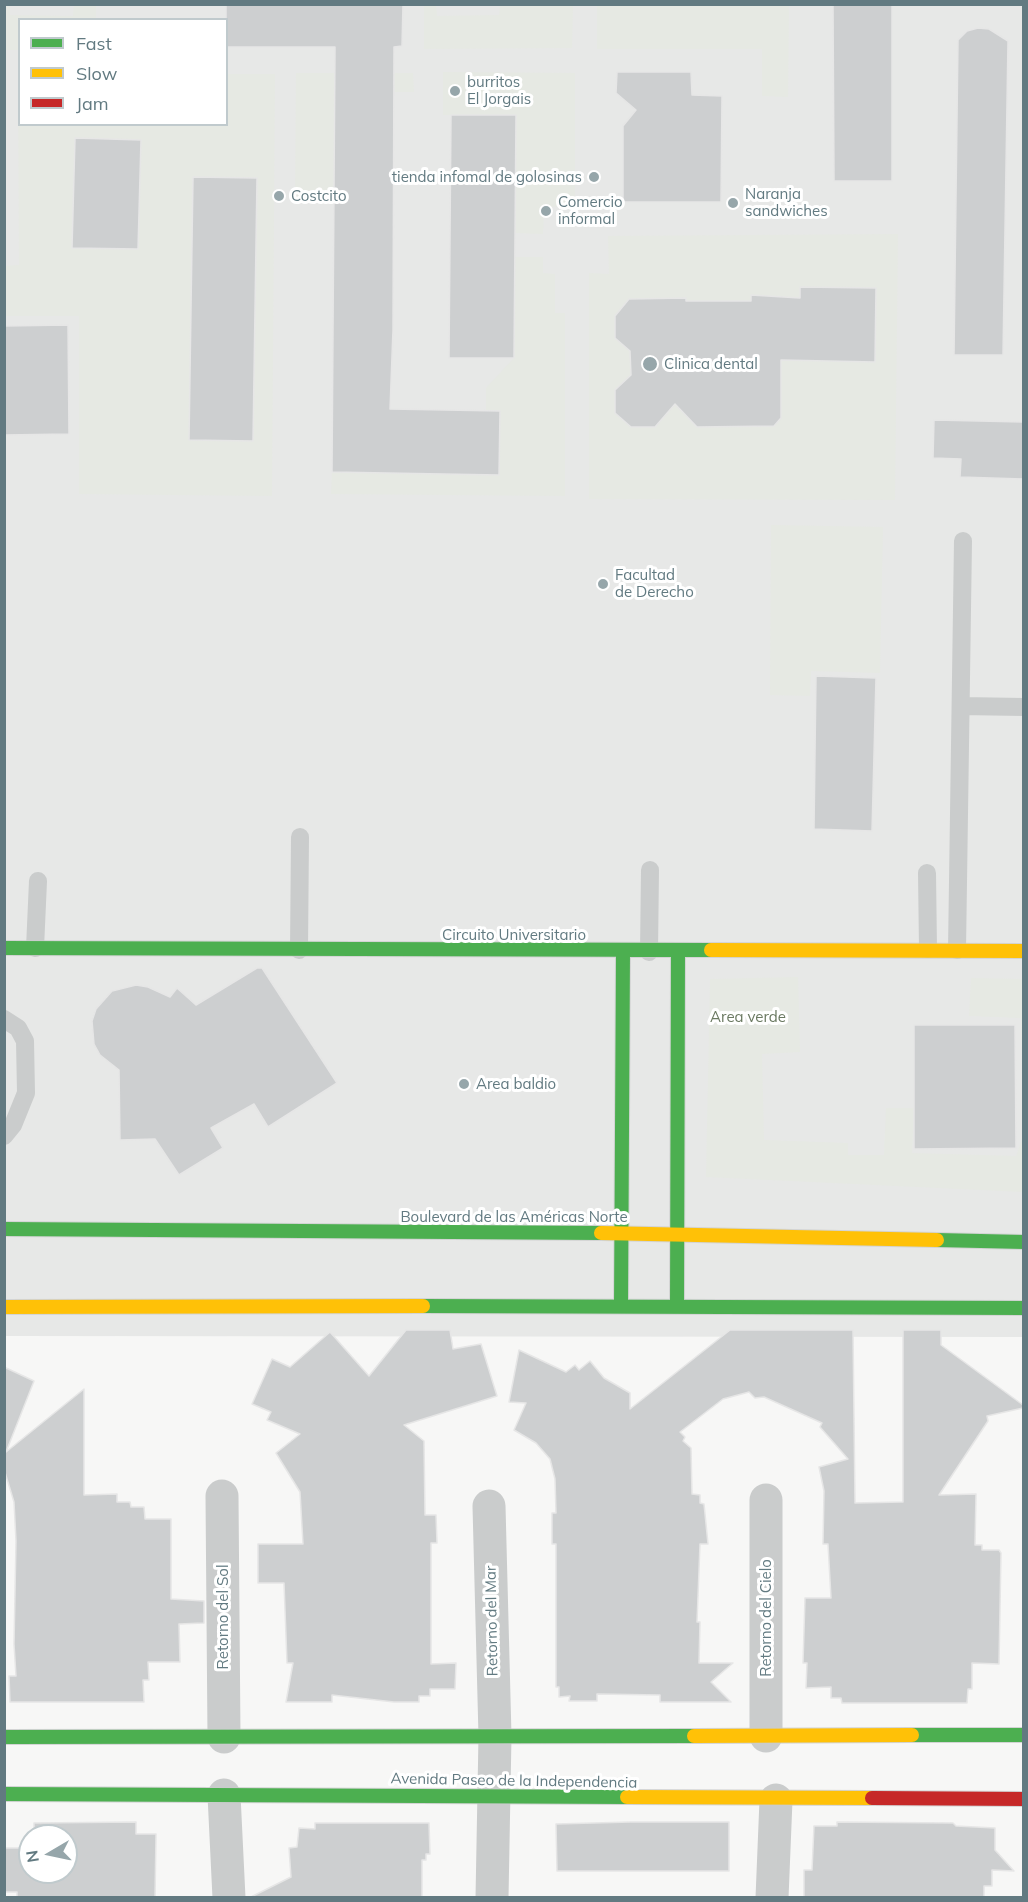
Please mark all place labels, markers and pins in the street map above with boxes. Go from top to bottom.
place label: burritos El Jorgais [467,73,531,108]
marker: burritos El Jorgais [448,84,462,98]
place label: tienda infomal de golosinas [392,168,582,186]
marker: tienda infomal de golosinas [587,170,601,184]
place label: Naranja sandwiches [745,185,828,220]
place label: Costcito [291,187,347,205]
marker: Costcito [272,189,286,203]
place label: Comercio informal [558,193,623,228]
marker: Naranja sandwiches [726,196,740,210]
marker: Comercio informal [539,204,553,218]
marker: Clinica dental [641,355,659,373]
place label: Clinica dental [664,355,758,373]
place label: Facultad de Derecho [615,566,694,601]
marker: Facultad de Derecho [596,577,610,591]
place label: Area baldio [476,1075,556,1093]
marker: Area baldio [457,1077,471,1091]

